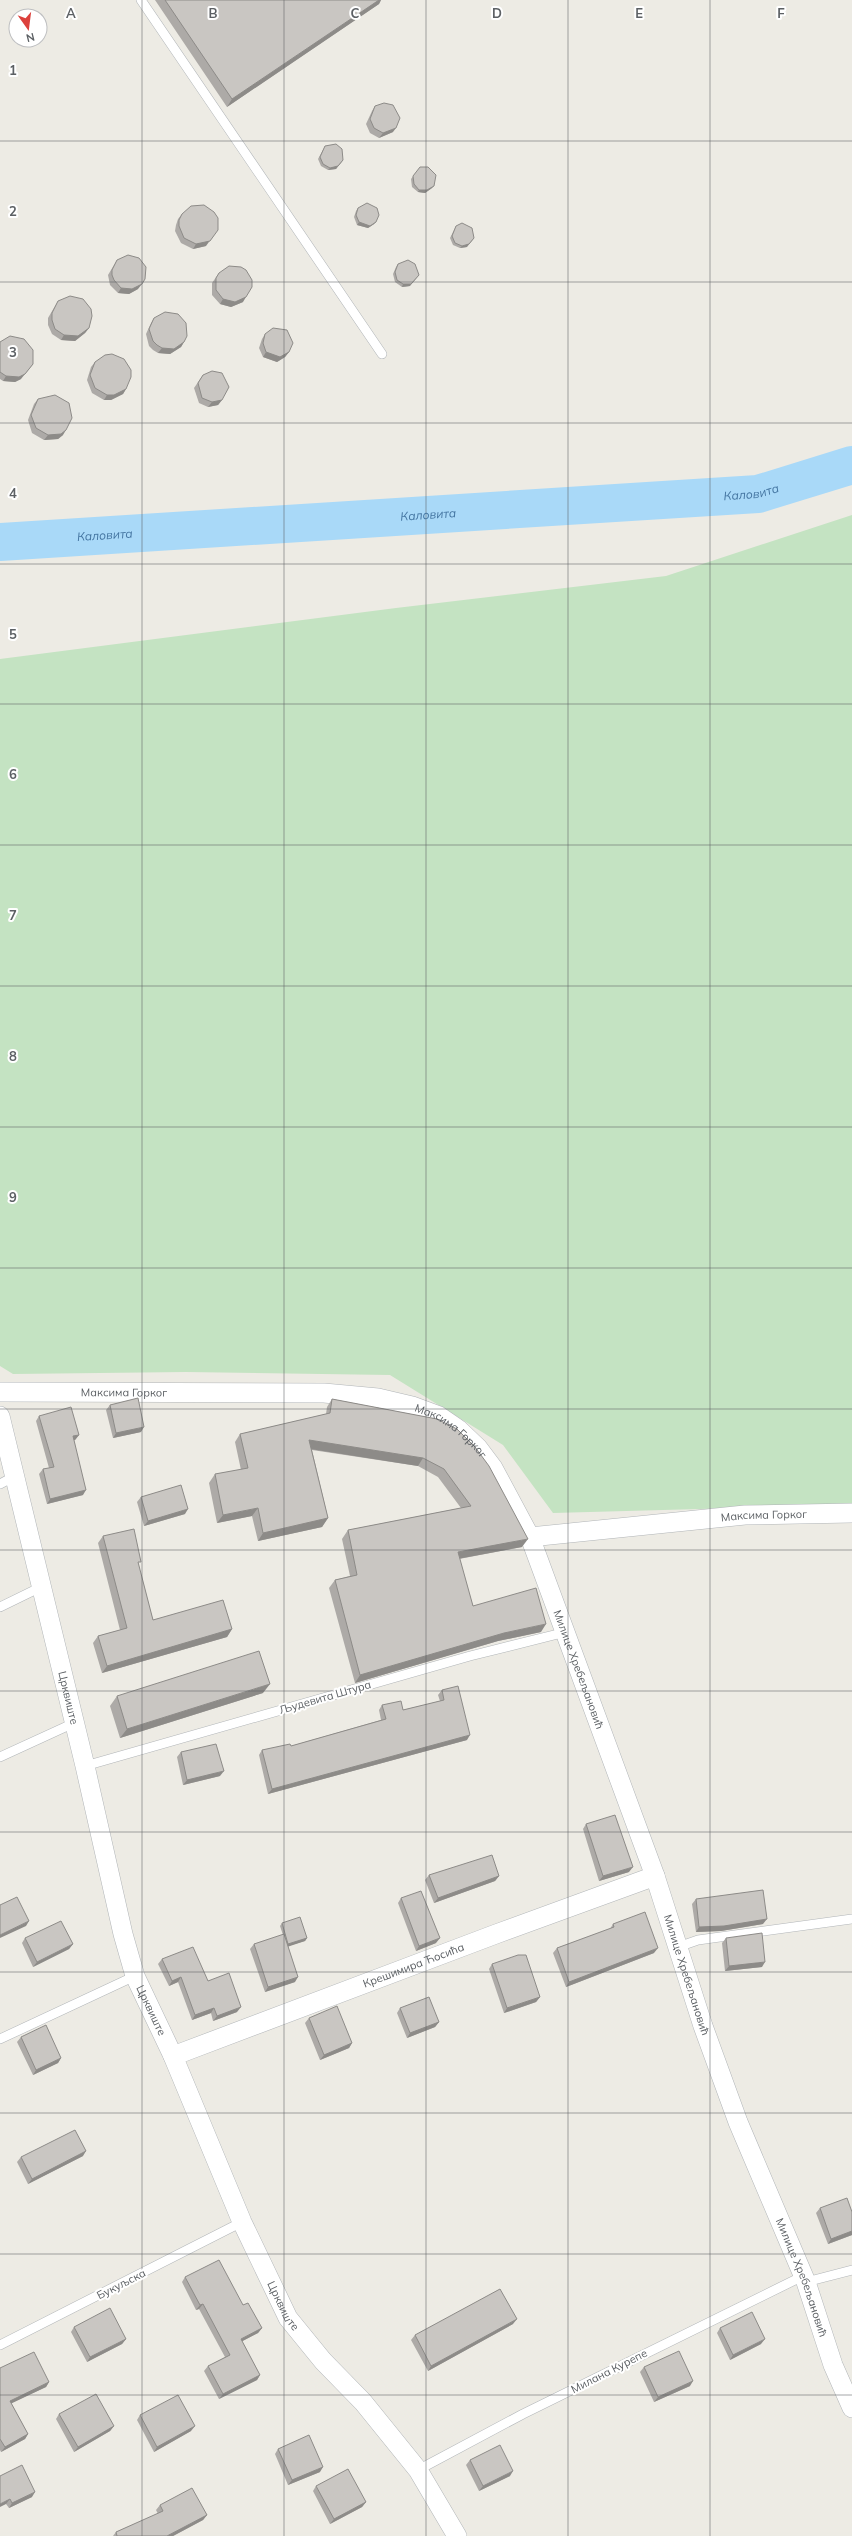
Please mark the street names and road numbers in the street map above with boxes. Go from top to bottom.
street label: Максима Горког [81,1385,167,1400]
street label: Максима Горког [413,1401,490,1461]
street label: Максима Горког [720,1507,807,1524]
street label: Милице Хребељановић [550,1608,607,1731]
street label: Црквиште [55,1670,82,1726]
street label: Људевита Штура [277,1677,373,1717]
street label: Милице Хребељановић [661,1913,713,2037]
street label: Крешимира Ћосића [361,1940,466,1991]
street label: Црквиште [133,1983,169,2038]
street label: Милице Хребељановић [773,2216,830,2339]
street label: Букуљска [94,2266,148,2302]
street label: Црквиште [264,2279,302,2333]
street label: Милана Курепе [569,2346,649,2396]

